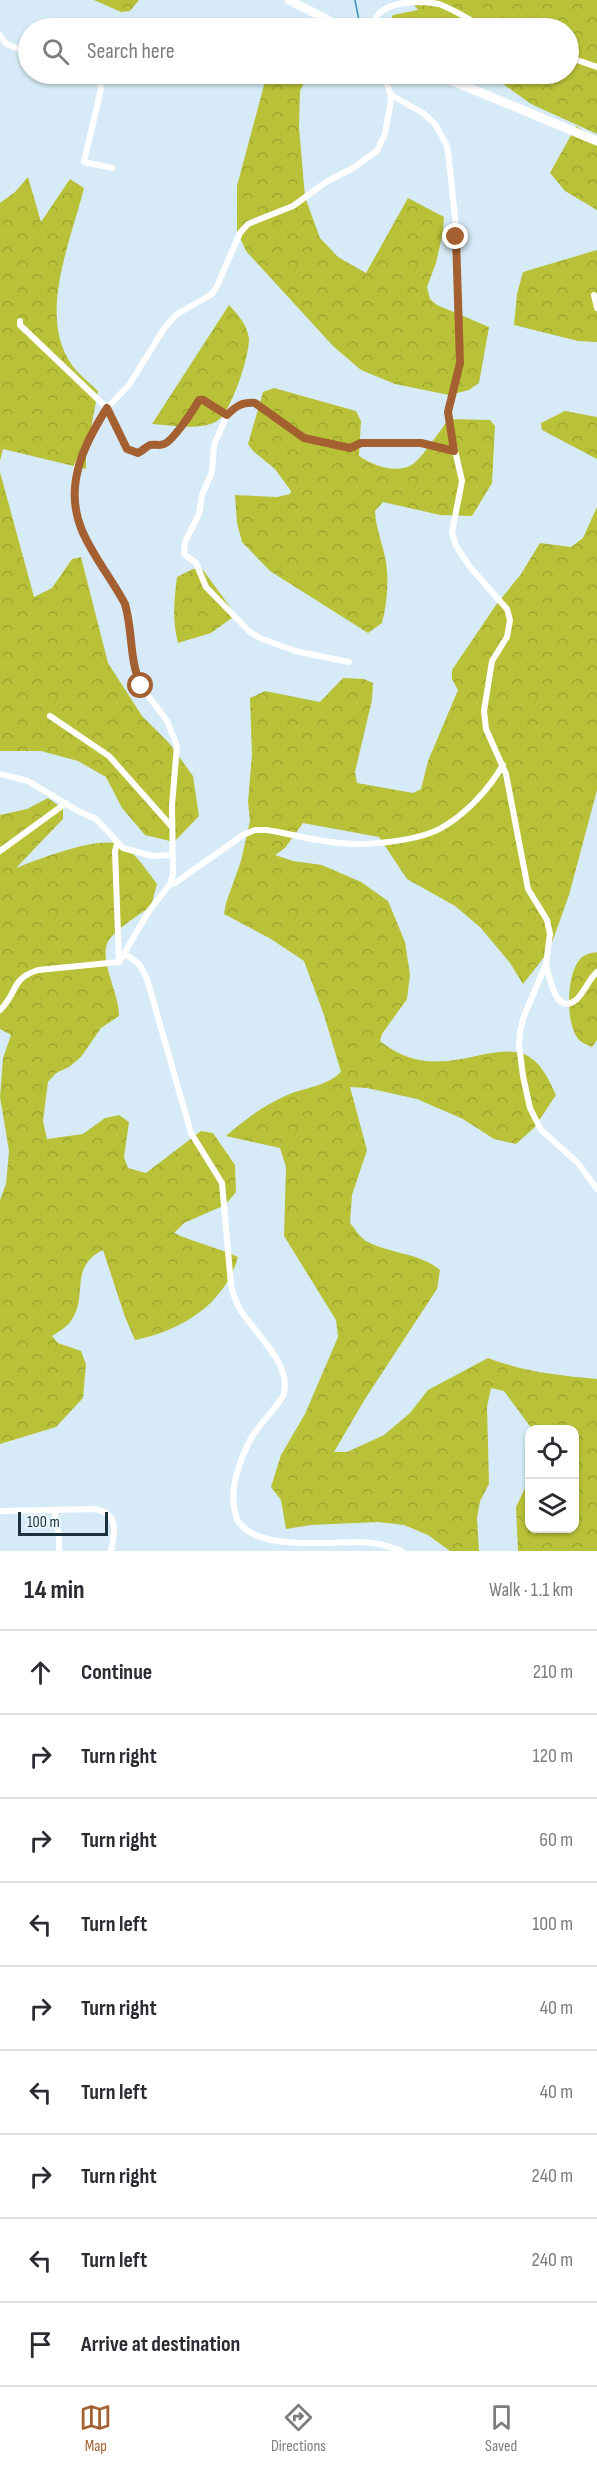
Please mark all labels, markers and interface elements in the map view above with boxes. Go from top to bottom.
search box [18,18,579,84]
icon: search [39,35,72,68]
text: Search here [87,38,174,65]
route end [442,223,468,249]
route start [127,672,153,698]
map controls [525,1425,579,1533]
button: locate [525,1425,579,1479]
button: layers [525,1479,579,1533]
scale bar [18,1509,108,1536]
text: 100 m [27,1513,60,1532]
text: 14 min [24,1575,85,1606]
text: Walk · 1.1 km [489,1578,573,1602]
icon: ahead [24,1656,57,1689]
text: Continue [81,1659,152,1686]
text: 210 m [533,1660,573,1684]
icon: right [24,1740,57,1773]
text: Turn right [81,1743,157,1770]
text: 120 m [533,1744,573,1768]
icon: right [24,1824,57,1857]
text: Turn right [81,1827,157,1854]
text: 60 m [539,1828,573,1852]
icon: left [24,1908,57,1941]
text: Turn left [81,1911,147,1938]
text: 100 m [532,1912,573,1936]
icon: right [24,1992,57,2025]
text: Turn right [81,1995,157,2022]
text: 40 m [540,1996,573,2020]
icon: left [24,2076,57,2109]
text: Turn left [81,2079,147,2106]
text: 40 m [540,2080,573,2104]
icon: right [24,2160,57,2193]
text: Turn right [81,2163,157,2190]
text: 240 m [532,2164,573,2188]
icon: left [24,2244,57,2277]
text: Turn left [81,2247,147,2274]
text: 240 m [532,2248,573,2272]
icon: arrive [24,2328,57,2361]
text: Arrive at destination [81,2331,240,2358]
tab: Map [79,2401,112,2456]
tab: Directions [271,2401,326,2456]
tab: Saved [485,2401,518,2456]

